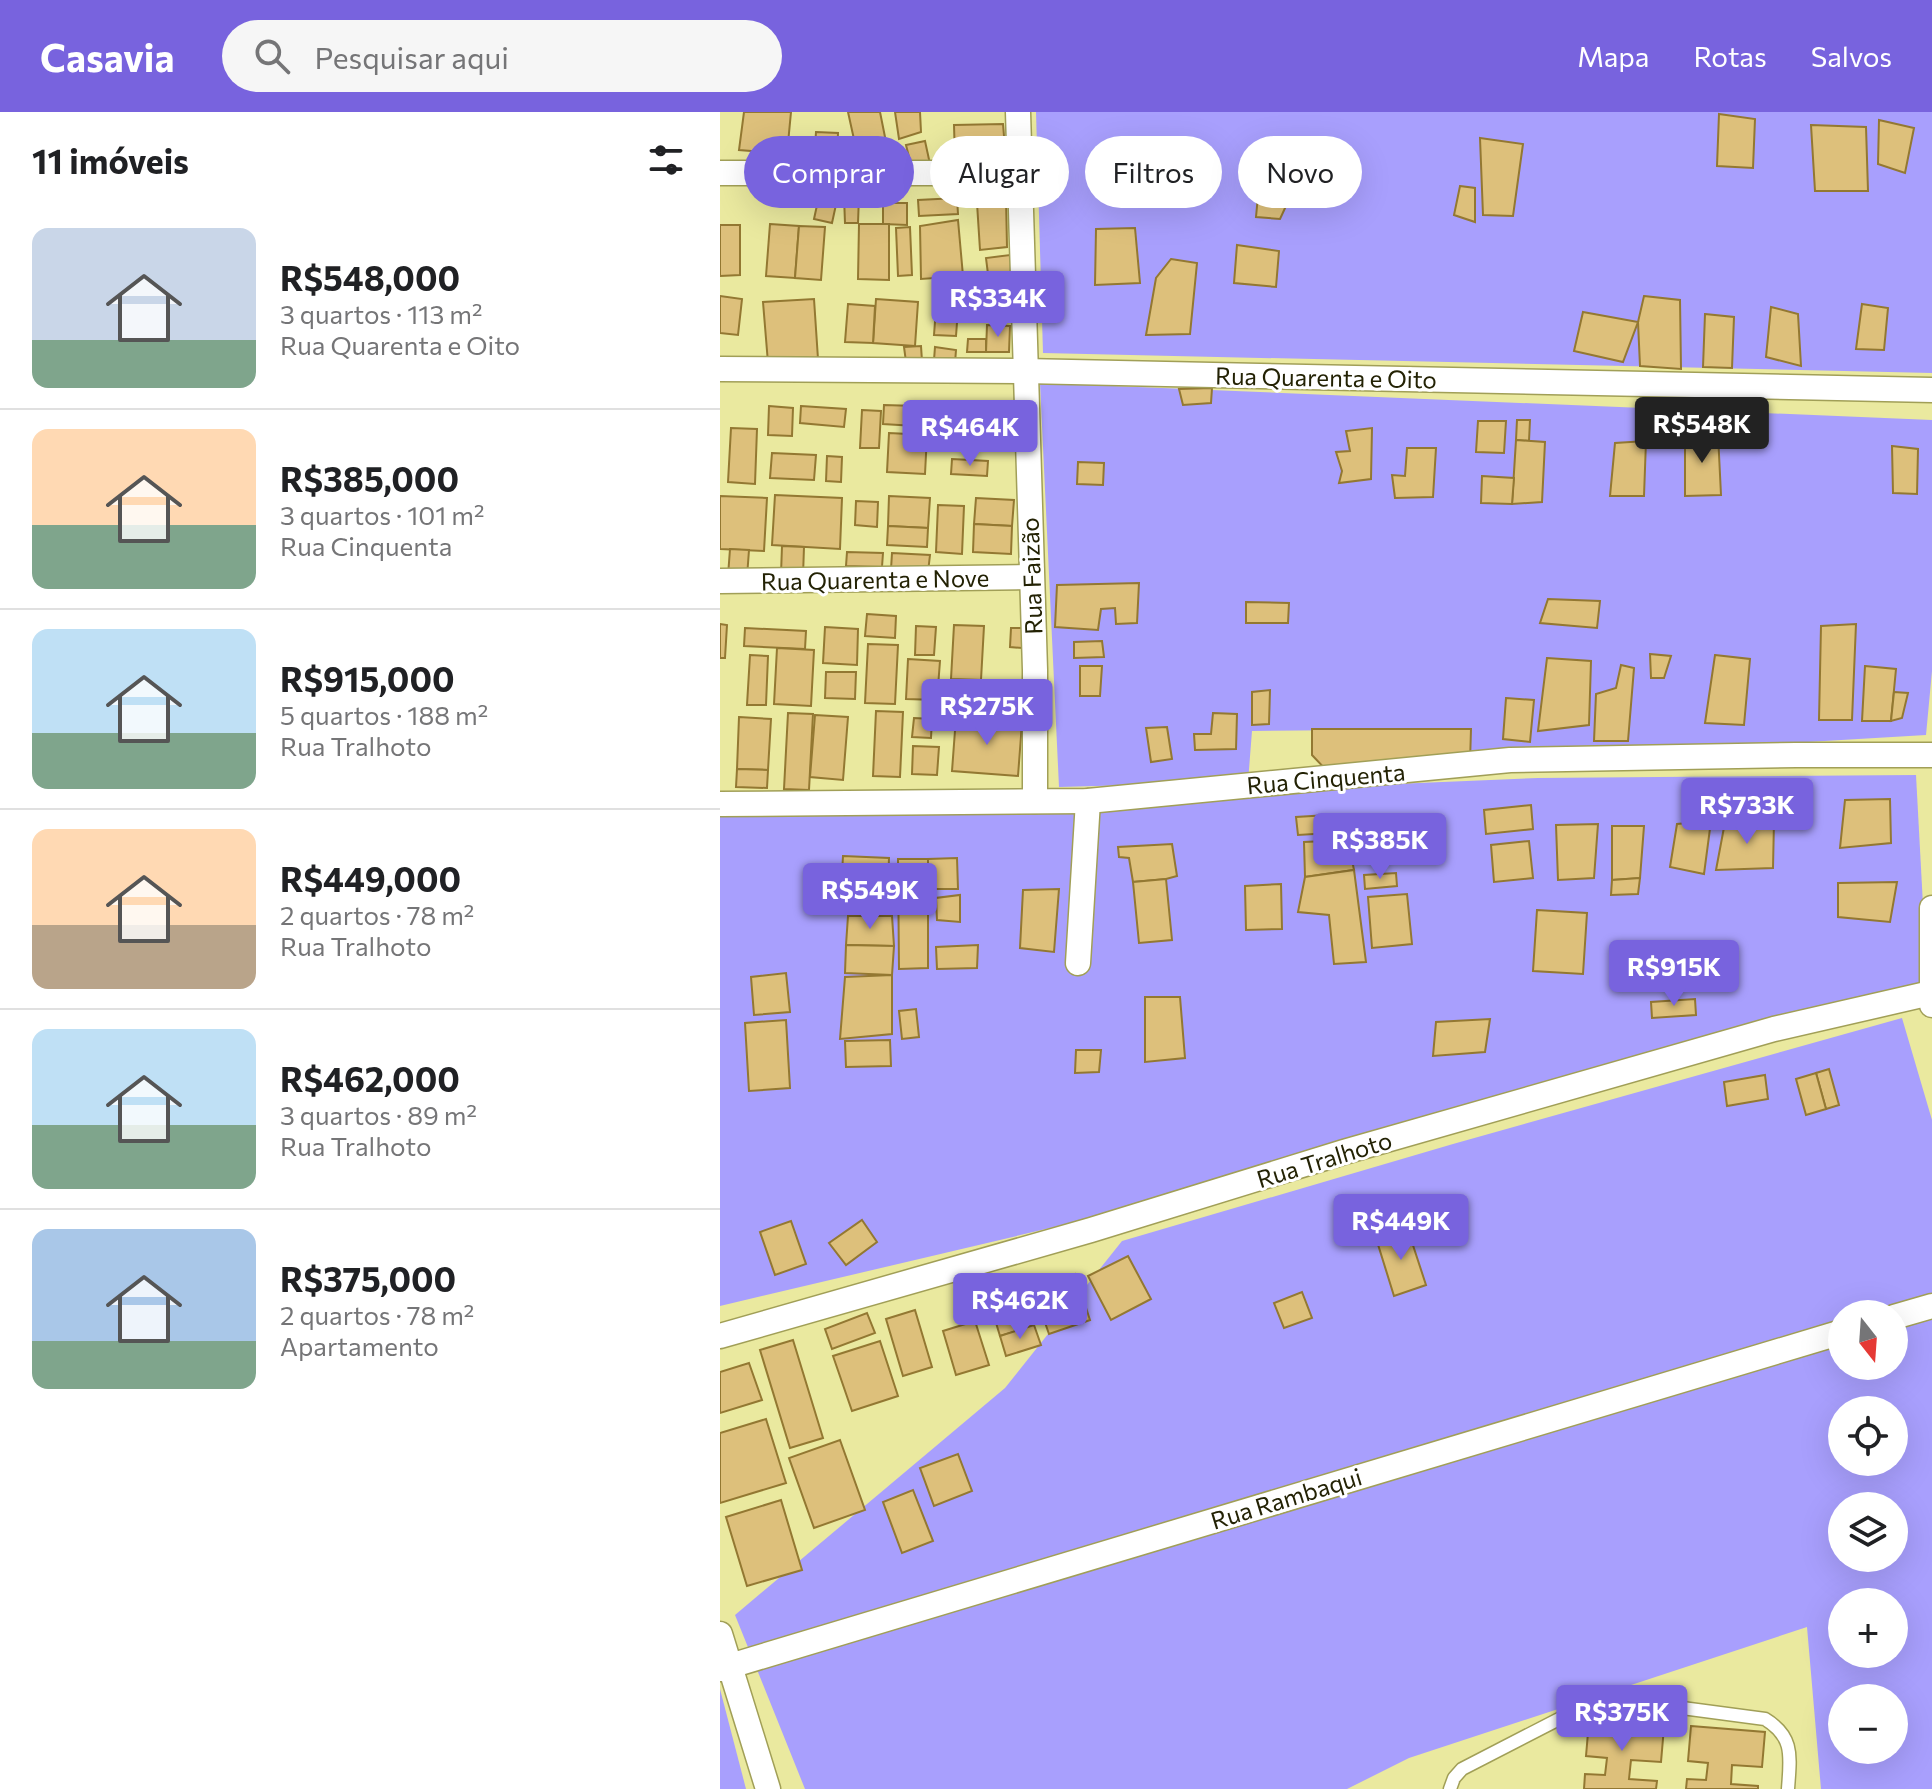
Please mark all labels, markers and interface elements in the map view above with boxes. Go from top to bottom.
search box [222,20,782,92]
text: Casavia [40,33,174,80]
icon: search [250,34,294,78]
text: Pesquisar aqui [314,38,509,75]
text: Mapa [1577,39,1650,73]
text: Rotas [1694,39,1767,73]
text: Salvos [1811,39,1892,73]
chip: Comprar [744,136,914,208]
chip: Alugar [930,136,1069,208]
chip: Filtros [1085,136,1222,208]
chip: Novo [1238,136,1362,208]
icon: filters [644,138,688,182]
text: 11 imóveis [32,139,189,181]
text: R$548,000 [280,256,460,298]
icon: home [96,260,192,356]
pin: R$334K [933,271,1063,339]
text: R$334K [949,281,1047,312]
text: 3 quartos · 113 m² [280,298,482,329]
text: Rua Quarenta e Oito [280,329,520,360]
street label: Rua Quarenta e Oito [1215,361,1437,393]
pin: R$548K [1637,397,1767,465]
pin: R$464K [905,400,1035,468]
text: R$548K [1653,407,1751,438]
text: R$464K [920,410,1020,441]
text: R$385,000 [280,457,459,499]
icon: home [96,461,192,557]
text: 3 quartos · 101 m² [280,499,485,530]
street label: Rua Faizão [1014,517,1048,635]
text: Rua Cinquenta [280,530,452,561]
street label: Rua Quarenta e Nove [761,563,989,595]
text: R$915,000 [280,657,455,699]
icon: home [96,661,192,757]
pin: R$275K [922,679,1052,747]
text: R$275K [940,689,1035,720]
text: 5 quartos · 188 m² [280,699,488,730]
text: Rua Tralhoto [280,730,431,761]
street label: Rua Cinquenta [1245,757,1407,799]
pin: R$733K [1682,778,1812,846]
text: R$733K [1699,788,1795,819]
pin: R$385K [1315,813,1445,881]
text: R$385K [1331,823,1429,854]
text: R$449,000 [280,857,461,899]
icon: home [96,861,192,957]
pin: R$549K [805,863,935,931]
text: R$549K [821,873,919,904]
text: 2 quartos · 78 m² [280,899,474,930]
text: Rua Tralhoto [280,930,431,961]
pin: R$915K [1609,940,1739,1008]
text: R$915K [1627,950,1721,981]
text: R$462,000 [280,1057,460,1099]
icon: home [96,1061,192,1157]
text: 3 quartos · 89 m² [280,1099,477,1130]
street label: Rua Tralhoto [1253,1125,1395,1193]
text: Rua Tralhoto [280,1130,431,1161]
pin: R$449K [1336,1194,1466,1262]
text: R$449K [1351,1204,1451,1235]
text: R$375,000 [280,1257,456,1299]
icon: home [96,1261,192,1357]
pin: R$462K [955,1273,1085,1341]
text: R$462K [971,1283,1069,1314]
text: 2 quartos · 78 m² [280,1299,474,1330]
north arrow [1828,1300,1908,1380]
map controls [1828,1300,1908,1764]
text: Apartamento [280,1330,439,1361]
button: locate [1828,1396,1908,1476]
street label: Rua Rambaqui [1207,1461,1365,1535]
button: layers [1828,1492,1908,1572]
button: + [1828,1588,1908,1668]
button: − [1828,1684,1908,1764]
pin: R$375K [1557,1685,1687,1753]
text: R$375K [1574,1695,1670,1726]

